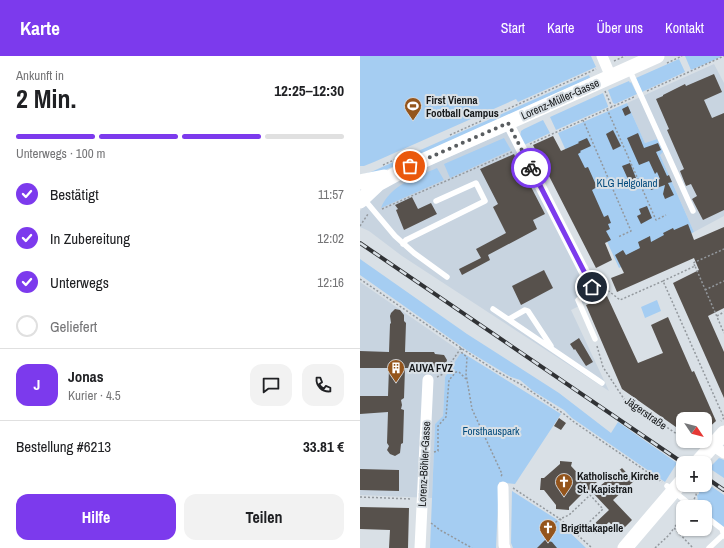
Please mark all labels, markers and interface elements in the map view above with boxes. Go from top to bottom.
text: Karte [20,15,60,41]
text: Start [501,19,525,37]
text: Karte [547,19,574,37]
text: Über uns [596,19,643,37]
text: Kontakt [665,19,704,37]
text: Ankunft in [16,67,64,84]
street label: Lorenz-Müller-Gasse [519,75,601,123]
text: 12:25–12:30 [274,80,344,101]
text: 2 Min. [16,81,76,116]
place label: First Vienna Football Campus [426,93,499,120]
sports icon: First Vienna Football Campus [403,96,423,121]
text: Unterwegs · 100 m [16,145,105,162]
courier [511,148,551,188]
pin [393,149,427,183]
icon: bag [399,155,421,177]
icon: bike [520,157,542,179]
park label: KLG Helgoland [596,176,658,190]
icon: check [16,183,38,205]
text: Bestätigt [50,184,99,205]
text: 11:57 [318,186,344,203]
icon: check [16,227,38,249]
text: In Zubereitung [50,228,130,249]
text: 12:02 [317,230,344,247]
pin [575,270,609,304]
icon: check [16,271,38,293]
text: Unterwegs [50,272,109,293]
text: 12:16 [317,274,344,291]
icon: home [581,276,603,298]
text: Geliefert [50,316,97,337]
building icon: AUVA FVZ [386,358,406,383]
place label: AUVA FVZ [409,361,454,375]
button: chat [250,364,292,406]
button: phone [302,364,344,406]
text: Jonas [68,366,104,387]
text: J [34,374,40,395]
text: Kurier · 4.5 [68,387,121,404]
street label: Jägerstraße [622,393,670,433]
north arrow [676,412,712,448]
map controls [676,412,712,536]
street label: Lorenz-Böhler-Gasse [415,421,433,507]
park label: Forsthauspark [462,424,520,438]
text: Bestellung #6213 [16,436,111,457]
text: 33.81 € [303,436,344,457]
button: + [676,456,712,492]
place label: Katholische Kirche St. Kapistran [577,469,659,496]
church icon: Katholische Kirche St. Kapistran [554,472,574,497]
button: Hilfe [16,494,176,540]
button: Teilen [184,494,344,540]
button: − [676,500,712,536]
church icon: Brigittakapelle [538,518,558,543]
place label: Brigittakapelle [561,521,623,535]

